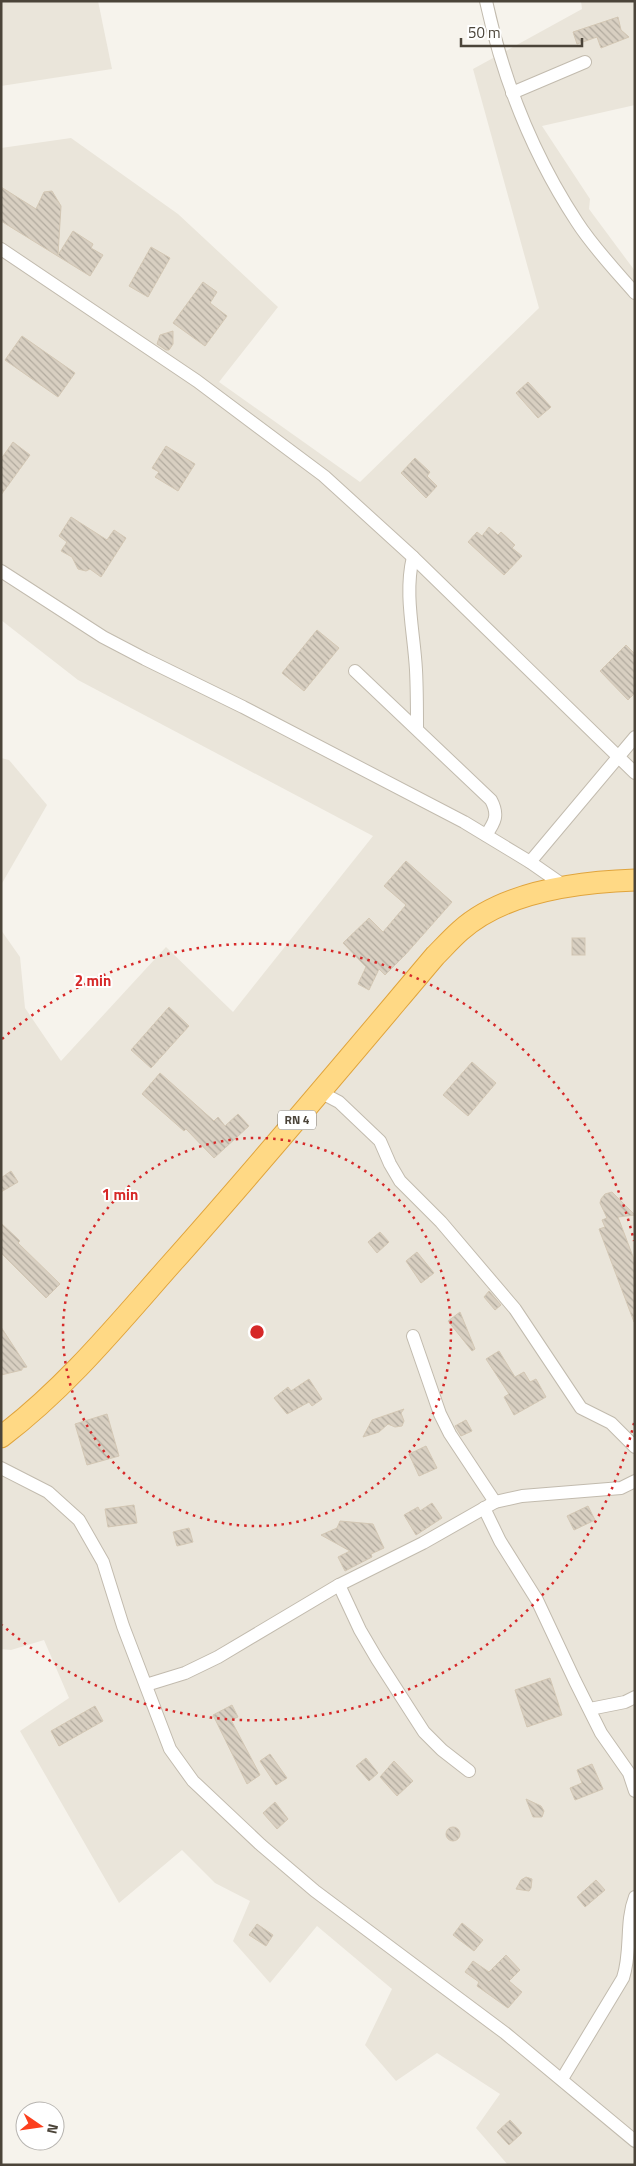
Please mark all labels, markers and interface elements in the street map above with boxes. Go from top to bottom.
scale bar [461,15,582,47]
text: 50 m [468,21,501,44]
text: 2 min [75,969,111,992]
road number: RN 4 [278,1110,316,1130]
text: 1 min [102,1183,138,1206]
centre of rings [248,1323,266,1341]
north arrow [15,2101,65,2151]
text: N [42,2122,64,2136]

